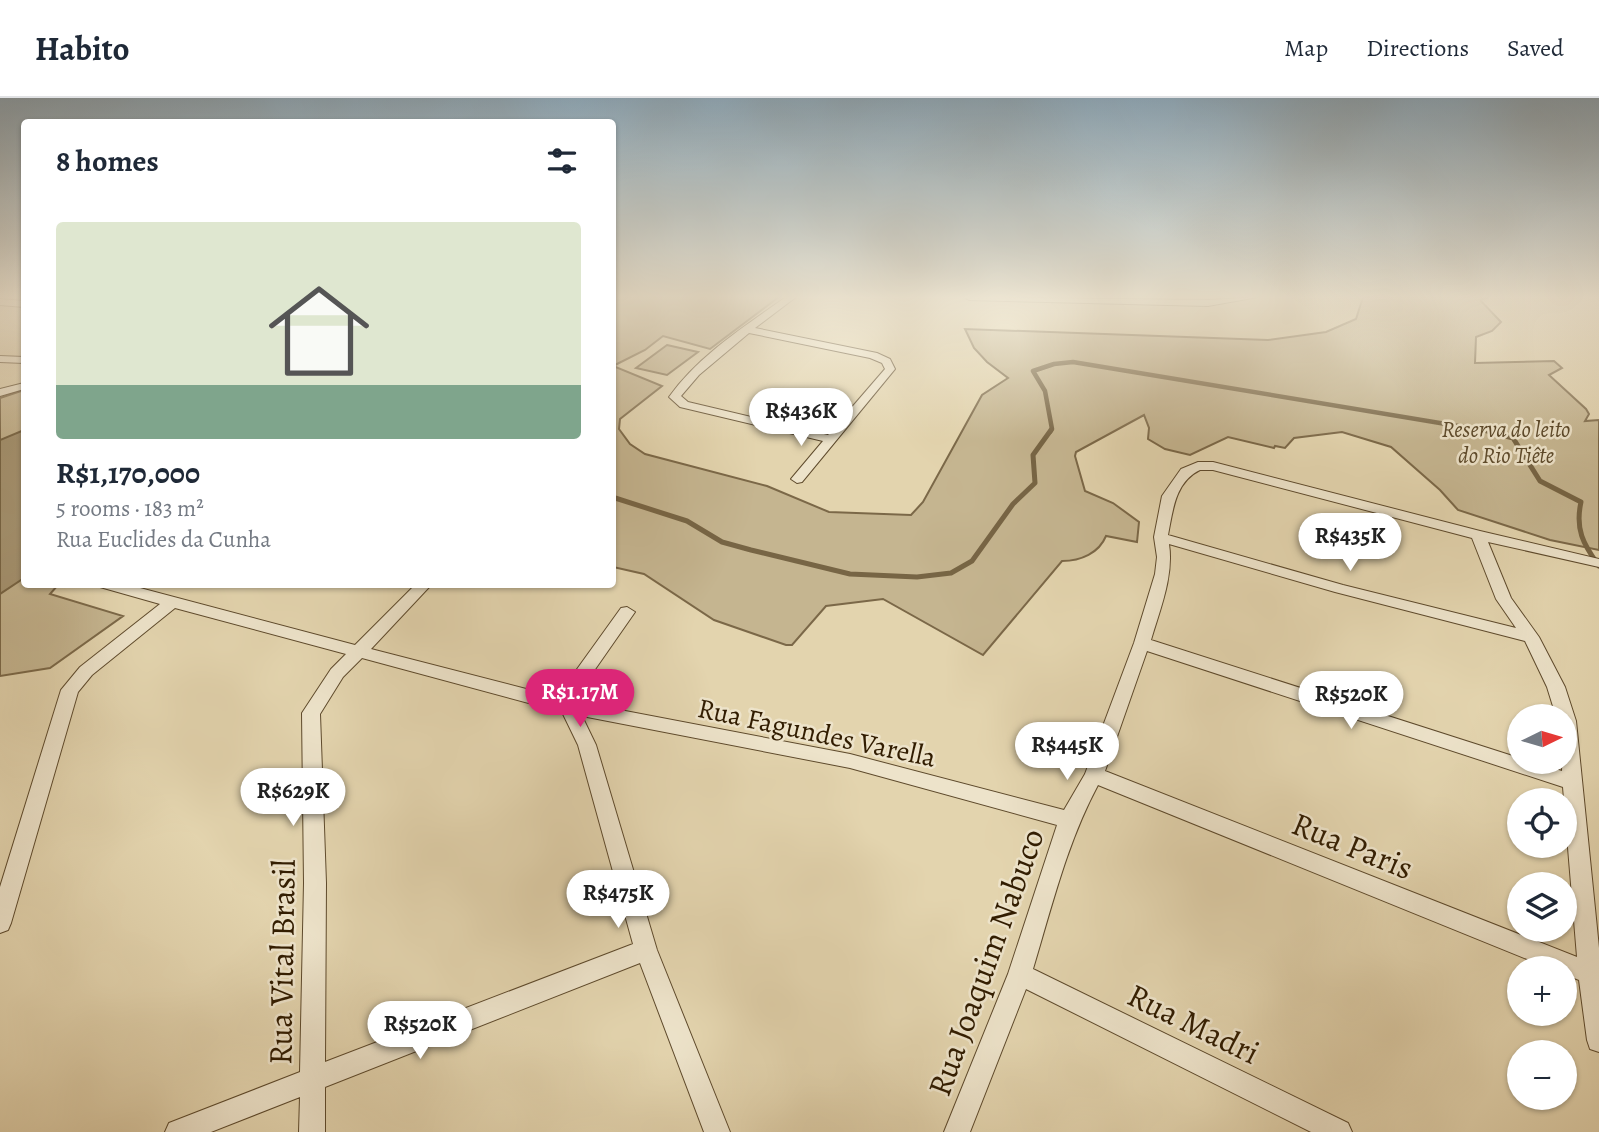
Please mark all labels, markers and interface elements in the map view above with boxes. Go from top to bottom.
text: Habito [35,26,130,71]
text: Map [1284,32,1328,64]
text: Directions [1366,32,1469,64]
text: Saved [1507,32,1564,64]
text: 8 homes [56,141,159,181]
icon: filters [543,142,581,180]
icon: home [256,268,382,394]
pin: R$436K [744,388,858,448]
text: R$436K [765,395,837,426]
park label: Reserva do leito do Rio Tiête [1442,414,1570,471]
text: R$1,170,000 [56,453,200,493]
text: 5 rooms · 183 m² [56,493,204,524]
pin: R$435K [1293,514,1407,573]
text: R$435K [1314,520,1386,551]
text: Rua Euclides da Cunha [56,524,271,555]
pin: R$1.17M [515,670,645,729]
pin: R$520K [1294,672,1408,731]
text: R$1.17M [541,676,619,707]
text: R$520K [1314,678,1388,709]
street label: Rua Fagundes Varella [694,689,939,777]
north arrow [1507,704,1577,774]
map controls [1507,704,1577,1110]
pin: R$445K [1010,722,1124,782]
text: R$445K [1031,729,1103,760]
pin: R$629K [236,768,350,828]
text: R$629K [256,775,330,806]
button: locate [1507,788,1577,858]
street label: Rua Paris [1285,801,1420,890]
street label: Rua Joaquim Nabuco [916,822,1055,1102]
street label: Rua Vital Brasil [257,859,306,1065]
pin: R$475K [561,870,675,930]
button: layers [1507,872,1577,942]
text: R$475K [582,877,654,908]
button: + [1507,956,1577,1026]
street label: Rua Madri [1120,972,1267,1075]
pin: R$520K [363,1002,477,1061]
text: R$520K [383,1008,457,1039]
button: − [1507,1040,1577,1110]

